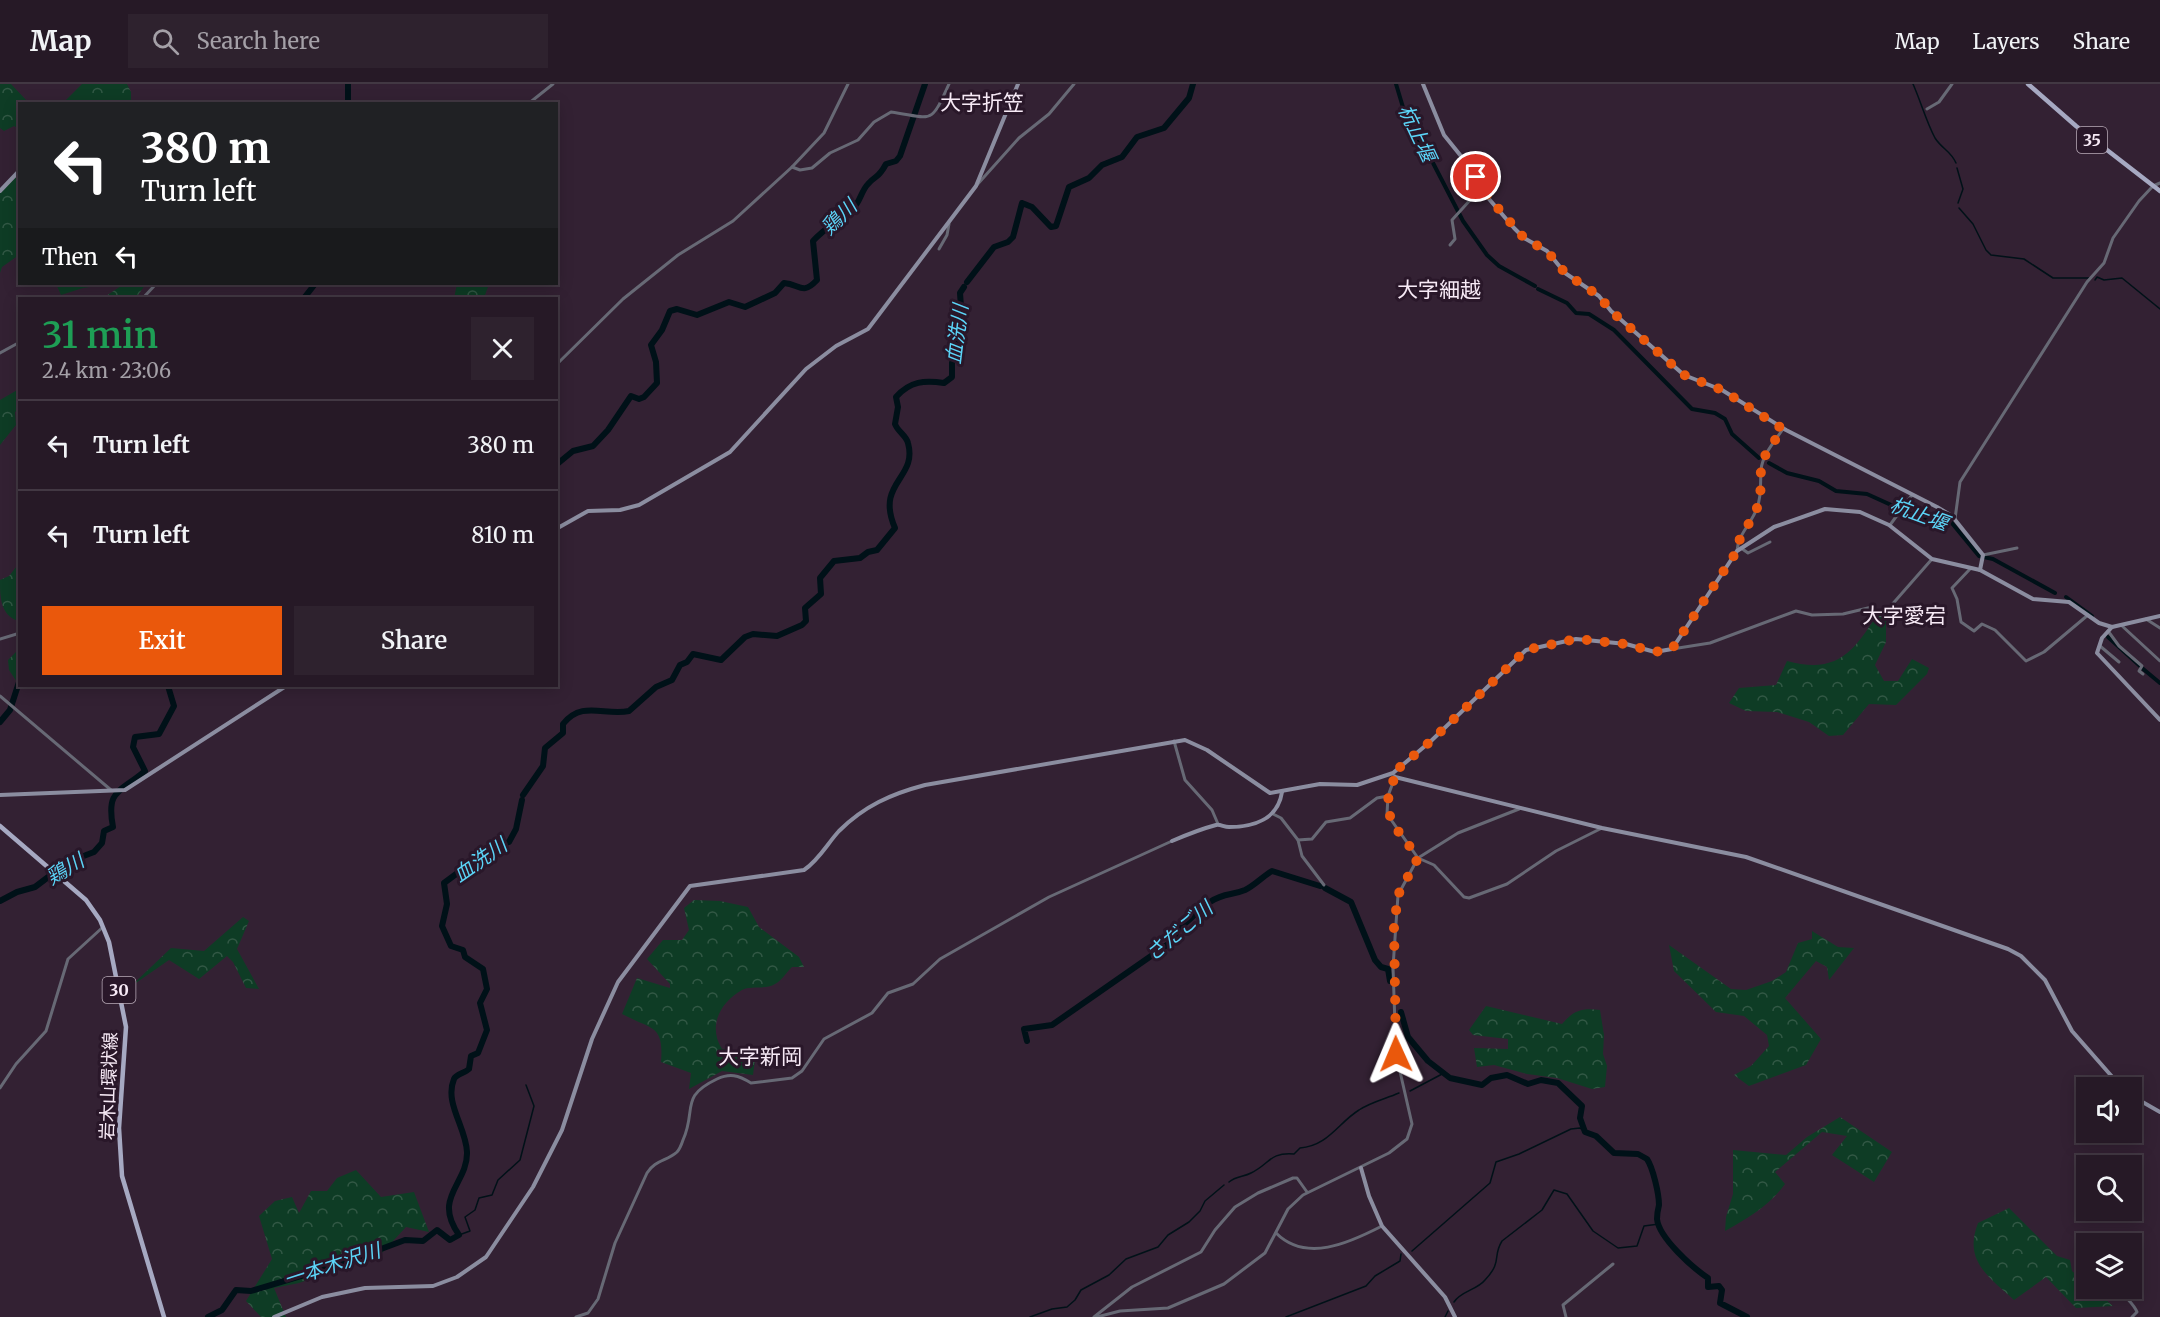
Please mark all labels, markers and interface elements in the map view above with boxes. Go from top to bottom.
search box [128,14,548,68]
text: Map [30,23,92,59]
icon: search [149,25,182,58]
text: Search here [197,27,320,55]
text: Map [1895,28,1940,55]
text: Layers [1973,28,2040,55]
text: Share [2073,28,2130,55]
district label: 大字折笠 [940,89,1024,116]
water label: 杭止堰 [1393,100,1443,169]
text: 380 m [141,122,270,174]
icon: left [42,126,120,204]
road number: 35 [2077,127,2107,153]
pin [1450,151,1501,202]
icon: arrive [1459,160,1492,193]
text: Turn left [141,174,256,208]
water label: 鶏川 [816,192,863,240]
icon: left [110,240,143,273]
text: Then [42,243,98,271]
district label: 大字細越 [1397,276,1481,303]
water label: 血洗川 [940,301,973,365]
text: 31 min [42,313,158,358]
button: close [471,317,534,380]
text: 2.4 km · 23:06 [42,358,171,383]
icon: left [42,429,75,462]
text: Turn left [93,431,190,459]
text: 380 m [467,431,534,459]
water label: 杭止堰 [1887,492,1955,537]
icon: left [42,519,75,552]
text: Turn left [93,521,190,549]
text: 810 m [471,521,534,549]
district label: 大字愛宕 [1862,602,1946,629]
button: Exit [42,606,282,675]
button: Share [294,606,534,675]
water label: 血洗川 [448,831,513,887]
water label: 鶏川 [41,847,90,890]
water label: さだご川 [1140,894,1219,966]
road number: 30 [102,977,136,1003]
position arrow [1364,1022,1428,1086]
street label: 岩木山環状線 [95,1032,122,1140]
district label: 大字新岡 [718,1043,802,1070]
map controls [2076,1077,2142,1299]
button: sound [2076,1077,2142,1143]
button: search [2076,1155,2142,1221]
button: layers [2076,1233,2142,1299]
water label: 一本木沢川 [280,1237,385,1292]

